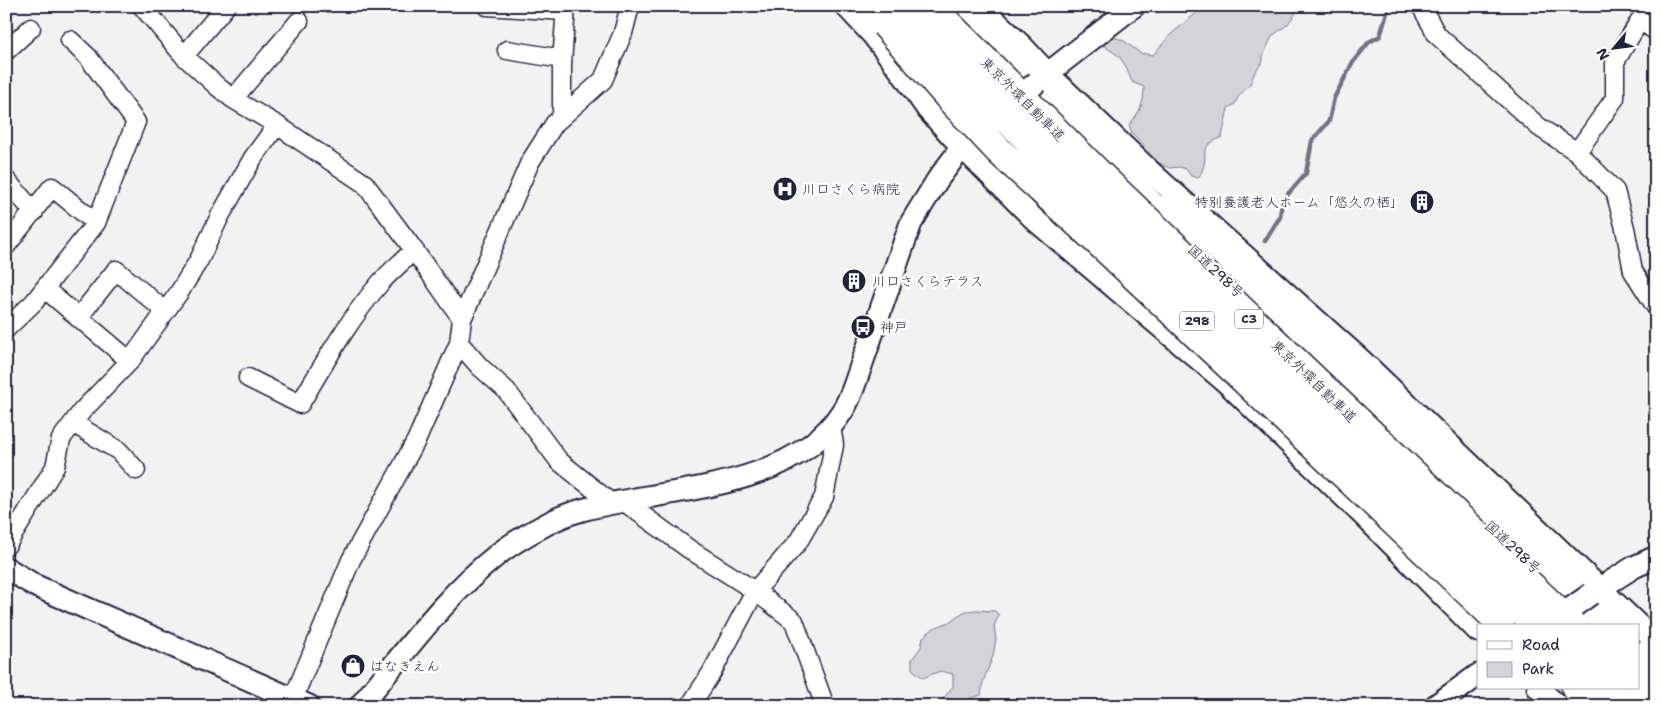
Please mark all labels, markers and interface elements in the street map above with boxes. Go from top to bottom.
north arrow [1590,22,1640,72]
text: N [1592,45,1613,64]
street label: 東京外環自動車道 [977,53,1069,145]
hospital icon: 川口さくら病院 [772,176,798,202]
place label: 川口さくら病院 [802,180,900,198]
building icon: 特別養護老人ホーム「悠久の栖」 [1409,189,1435,215]
place label: 特別養護老人ホーム「悠久の栖」 [1195,193,1404,211]
street label: 国道298号 [1184,240,1248,302]
building icon: 川口さくらテラス [841,268,867,294]
place label: 川口さくらテラス [872,272,983,290]
road number: C3 [1235,310,1263,328]
road number: 298 [1180,312,1214,331]
bus stop icon: 神戸 [850,314,876,340]
place label: 神戸 [880,318,908,336]
street label: 東京外環自動車道 [1267,336,1361,426]
street label: 国道298号 [1481,516,1545,578]
legend [1477,624,1640,690]
text: Road [1522,635,1560,655]
shop icon: はなきえん [340,653,366,679]
place label: はなきえん [370,657,440,675]
text: Park [1522,659,1554,679]

